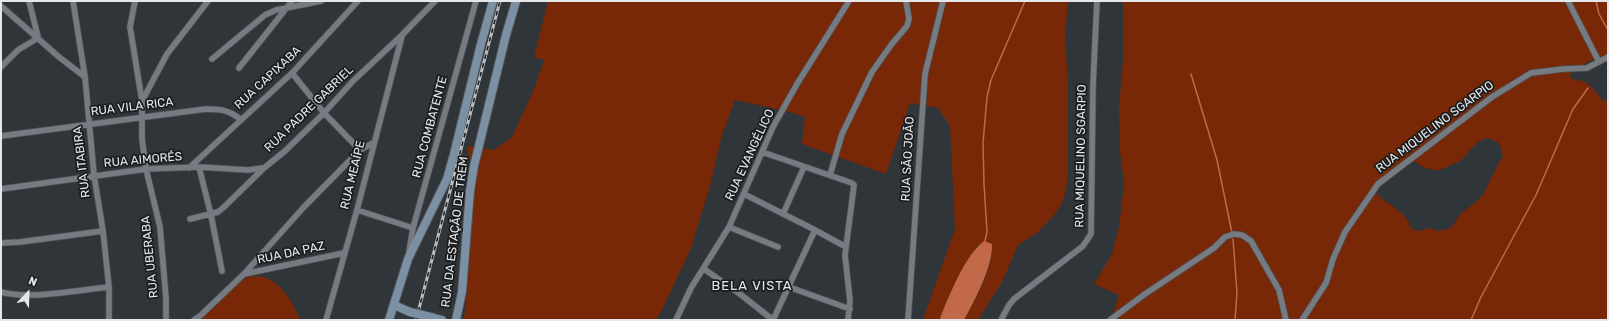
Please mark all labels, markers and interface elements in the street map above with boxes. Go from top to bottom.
street label: RUA CAPIXABA [232,44,304,112]
street label: RUA PADRE GABRIEL [262,63,356,155]
street label: RUA COMBATENTE [410,75,450,179]
street label: RUA MIQUELINO SGARPIO [1373,78,1497,176]
street label: RUA MIQUELINO SGARPIO [1073,84,1089,228]
street label: RUA VILA RICA [90,95,174,119]
street label: RUA EVANGÉLICO [722,107,778,203]
street label: RUA SÃO JOÃO [899,116,917,202]
street label: RUA ITABIRA [70,126,94,198]
street label: RUA MEAÍPE [338,139,368,211]
street label: RUA AIMORÉS [103,149,183,171]
street label: RUA DA ESTAÇÃO DE TREM [439,156,471,308]
street label: RUA UBERABA [139,215,161,299]
street label: RUA DA PAZ [256,239,326,267]
north arrow [8,273,48,313]
text: N [27,274,39,289]
district label: BELA VISTA [711,278,793,294]

